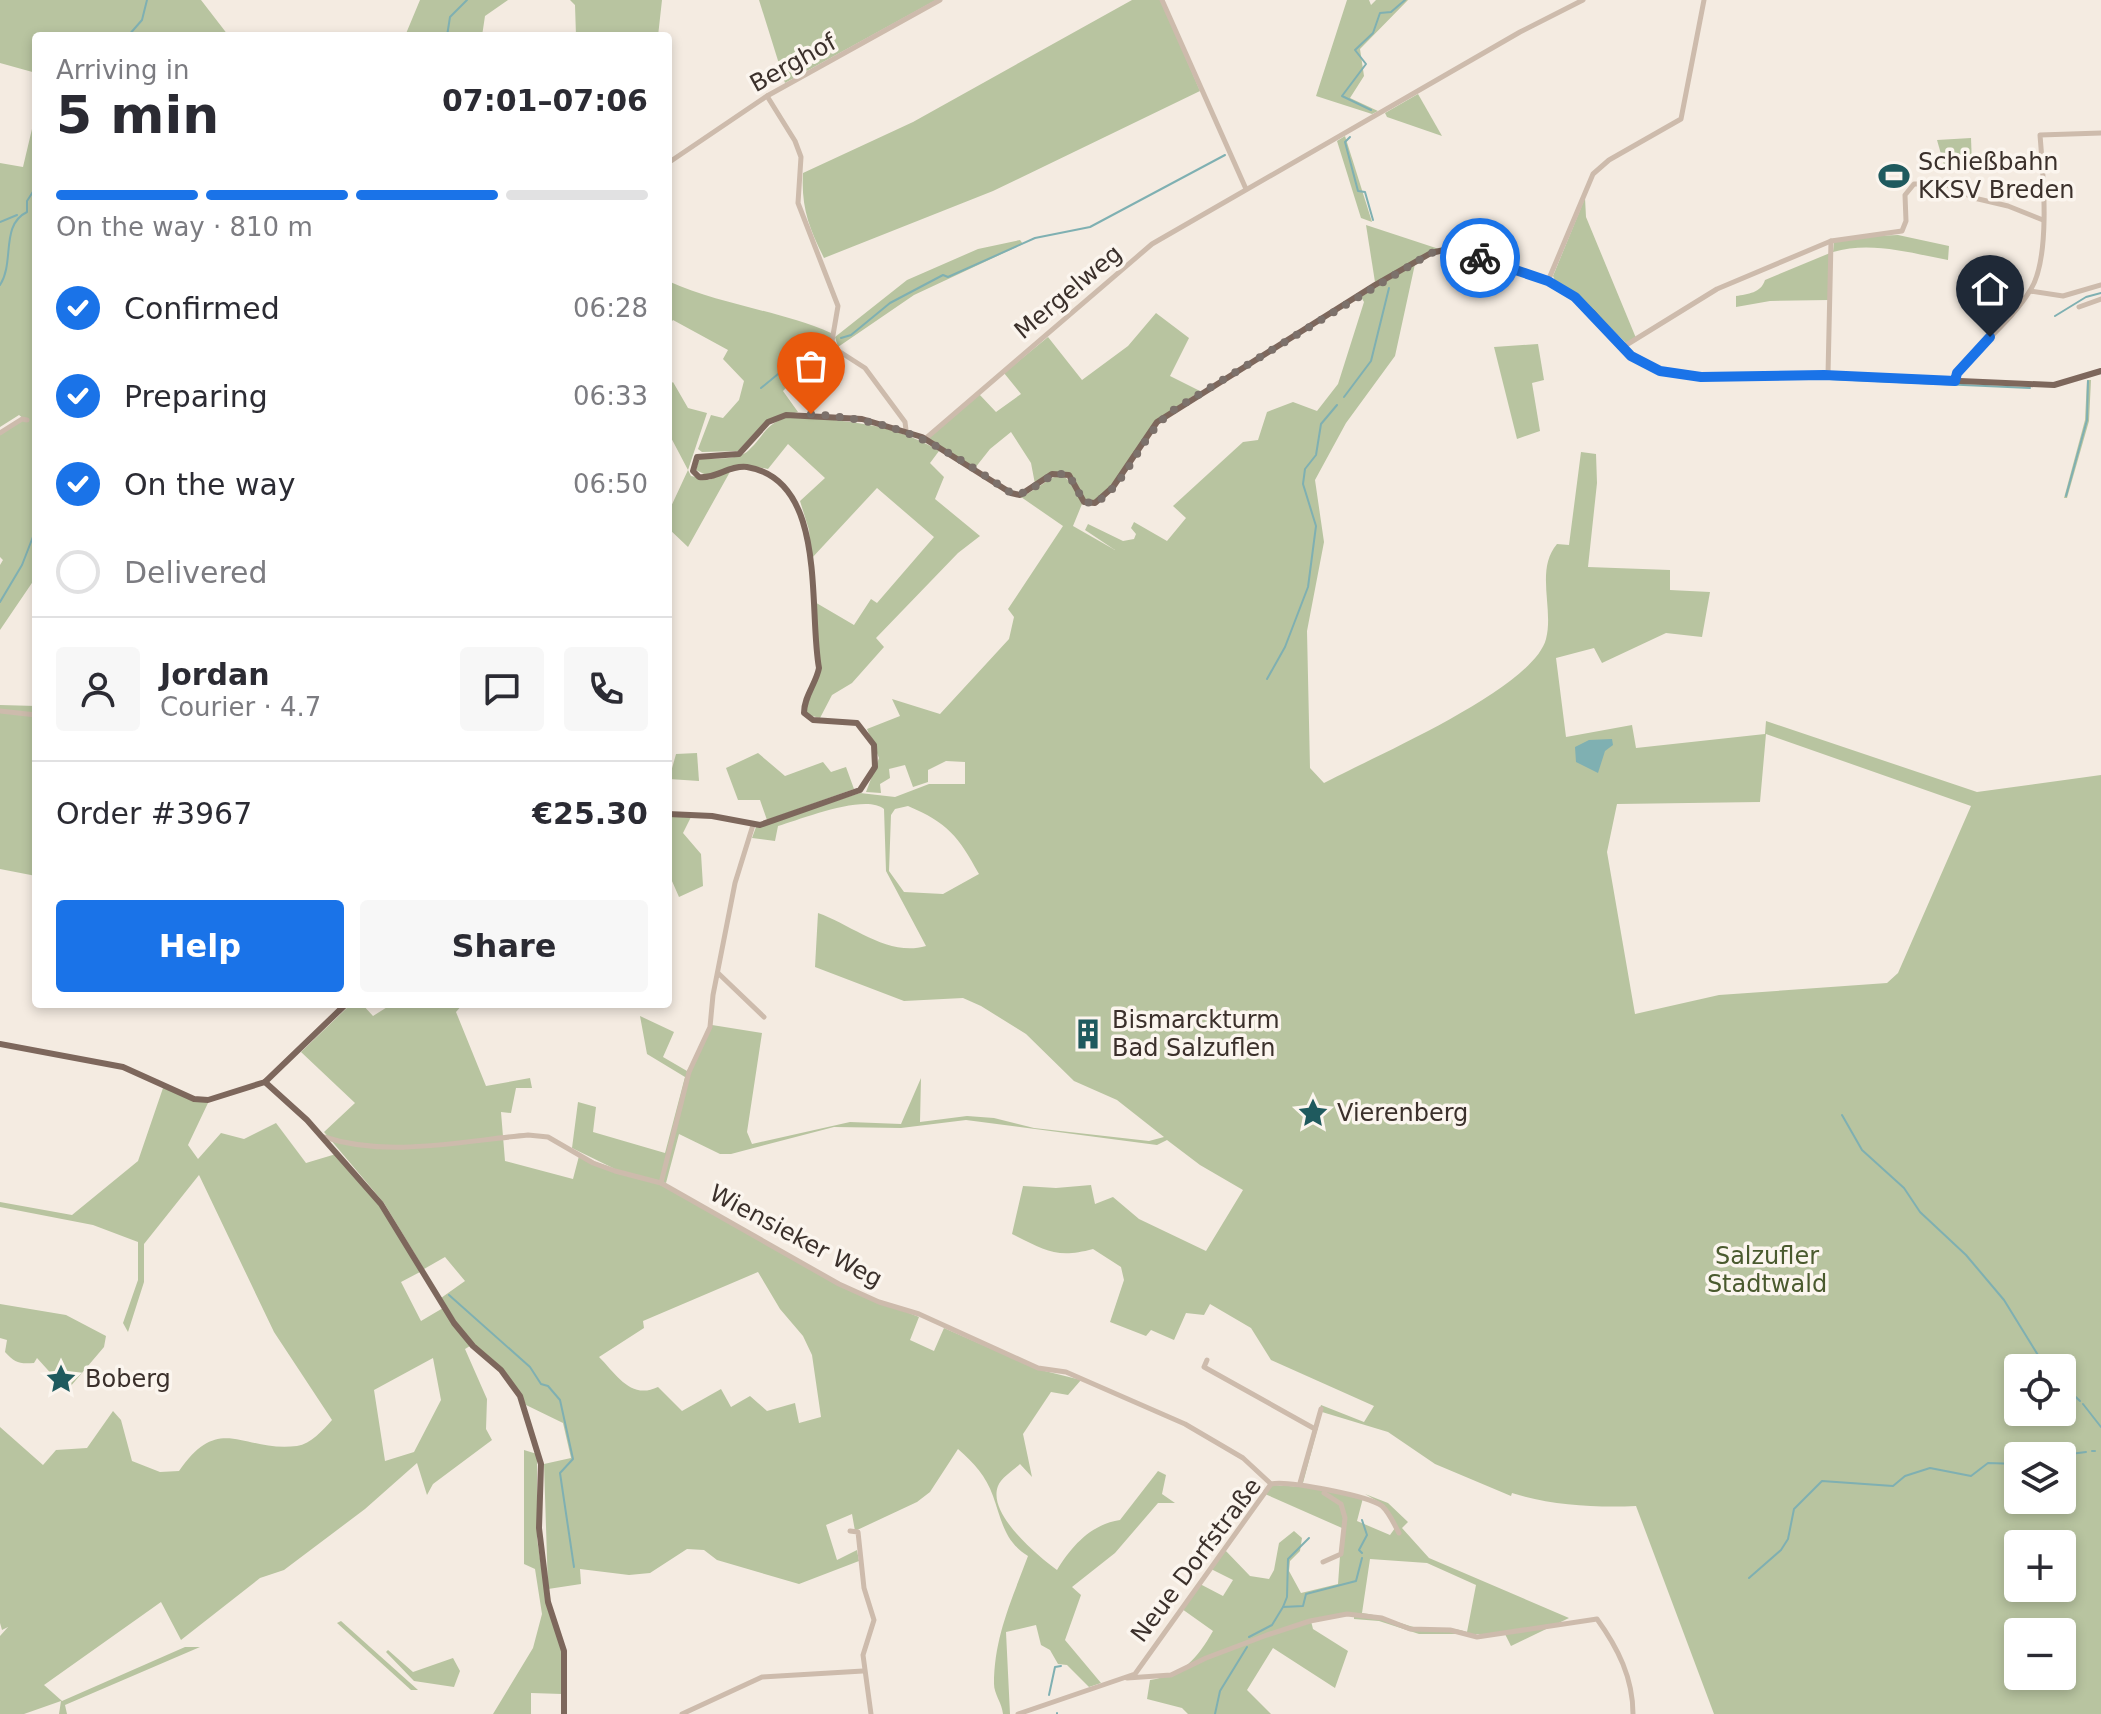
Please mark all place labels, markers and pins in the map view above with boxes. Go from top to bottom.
place label: Schießbahn KKSV Breden [1918,148,2075,204]
sports icon: Schießbahn KKSV Breden [1877,159,1911,193]
pin [1956,255,2024,337]
pin [777,332,845,414]
place label: Bismarckturm Bad Salzuflen [1112,1006,1280,1062]
building icon: Bismarckturm Bad Salzuflen [1071,1017,1105,1051]
place icon: Vierenberg [1296,1096,1330,1130]
place label: Vierenberg [1337,1099,1468,1127]
place icon: Boberg [44,1362,78,1396]
place label: Boberg [85,1365,171,1393]

